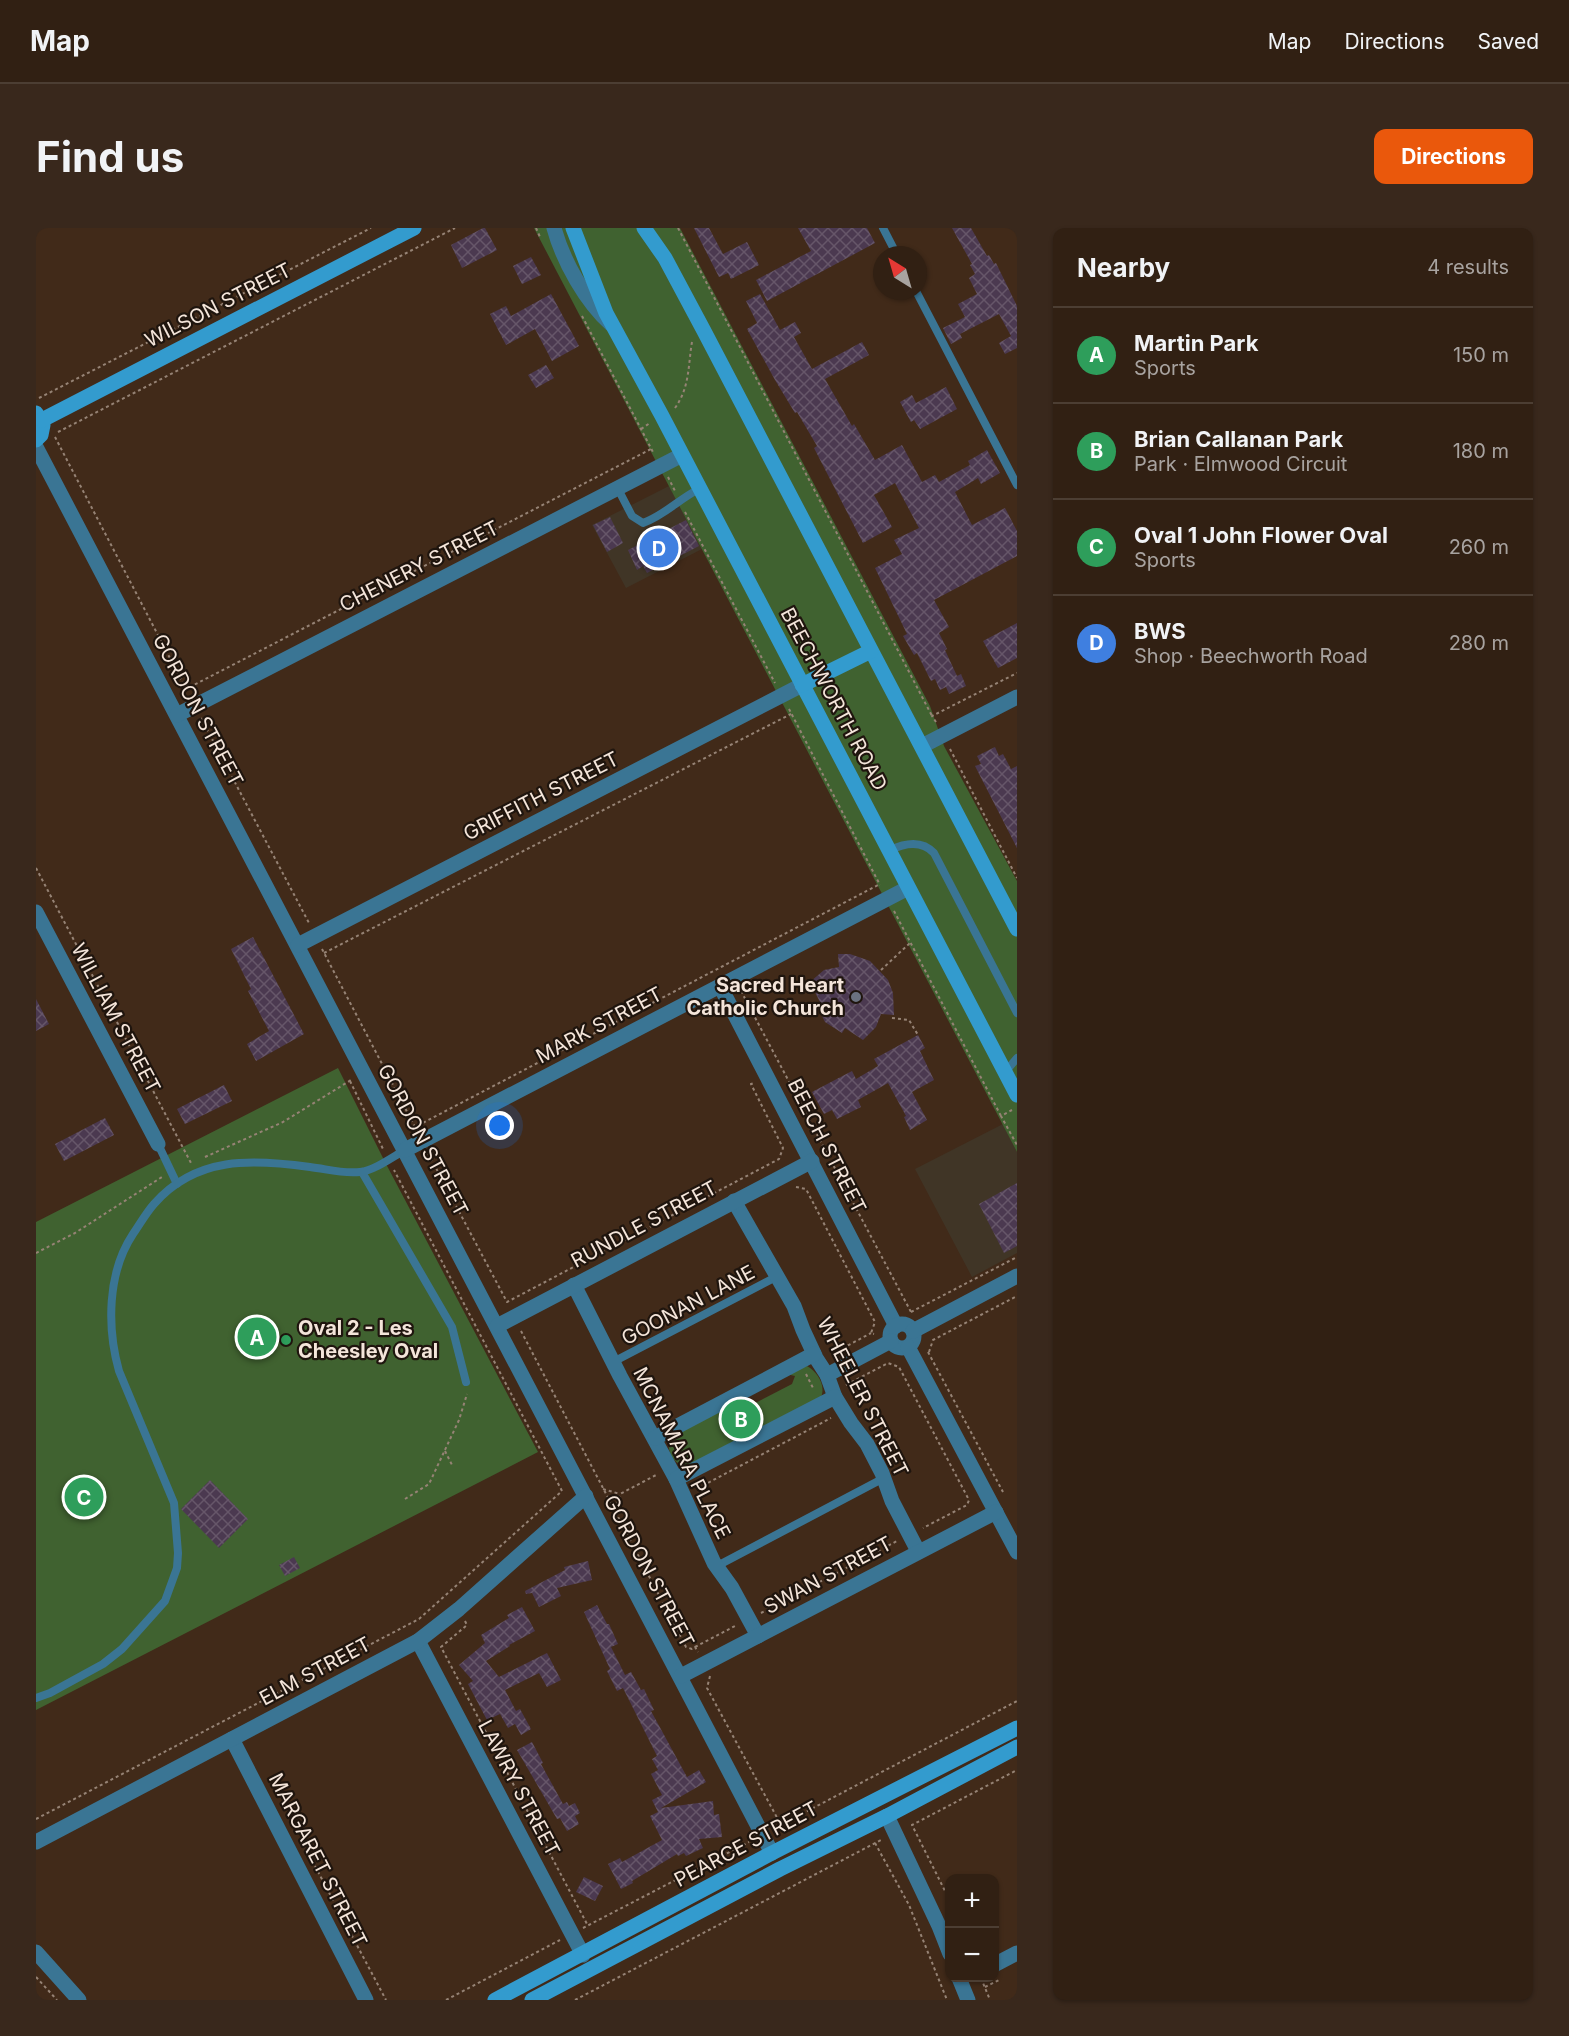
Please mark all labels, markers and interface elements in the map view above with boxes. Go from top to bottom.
text: Map [30,24,90,58]
text: Map [1268,29,1311,54]
text: Directions [1344,29,1445,54]
text: Saved [1478,29,1539,54]
button: Directions [1374,129,1533,184]
text: Find us [36,131,184,182]
north arrow [873,246,927,300]
text: Nearby [1077,252,1170,283]
text: 4 results [1427,255,1509,279]
street label: WILSON STREET [141,258,295,352]
text: Martin Park [1134,330,1258,356]
text: A [1089,343,1104,367]
text: 150 m [1453,343,1509,367]
text: Sports [1134,356,1196,380]
text: Brian Callanan Park [1134,426,1343,452]
text: B [1090,439,1103,463]
text: 180 m [1453,439,1509,463]
text: Park · Elmwood Circuit [1134,452,1347,476]
street label: CHENERY STREET [335,515,503,617]
text: Oval 1 John Flower Oval [1134,522,1388,548]
pin: D [640,526,678,570]
text: C [1089,535,1104,559]
text: 260 m [1449,535,1509,559]
text: Sports [1134,548,1196,572]
street label: BEECHWORTH ROAD [776,603,892,795]
text: BWS [1134,618,1186,644]
street label: GORDON STREET [148,630,248,790]
text: D [1089,631,1104,655]
text: 280 m [1449,631,1509,655]
text: Shop · Beechworth Road [1134,644,1368,668]
street label: GRIFFITH STREET [459,746,623,846]
street label: WILLIAM STREET [66,939,166,1097]
place label: Sacred Heart Catholic Church [687,973,844,1020]
street label: MARK STREET [532,982,666,1068]
marker: Sacred Heart Catholic Church [849,990,863,1004]
street label: GORDON STREET [373,1060,473,1220]
street label: BEECH STREET [783,1075,871,1217]
your location [485,1111,514,1140]
street label: RUNDLE STREET [567,1175,721,1273]
street label: GOONAN LANE [617,1260,759,1350]
street label: WHEELER STREET [812,1313,914,1481]
pin: A [238,1314,276,1360]
place label: Oval 2 - Les Cheesley Oval [298,1316,438,1363]
marker: Oval 2 - Les Cheesley Oval [279,1333,293,1347]
street label: MCNAMARA PLACE [628,1363,736,1543]
pin: B [722,1396,760,1442]
pin: C [64,1474,104,1520]
street label: GORDON STREET [599,1491,699,1651]
street label: SWAN STREET [760,1531,896,1619]
street label: ELM STREET [255,1632,375,1710]
street label: LAWRY STREET [473,1716,565,1860]
street label: MARGARET STREET [264,1769,372,1951]
street label: PEARCE STREET [670,1796,822,1892]
map controls [945,1874,999,1982]
button: + [945,1874,999,1928]
button: − [945,1928,999,1982]

